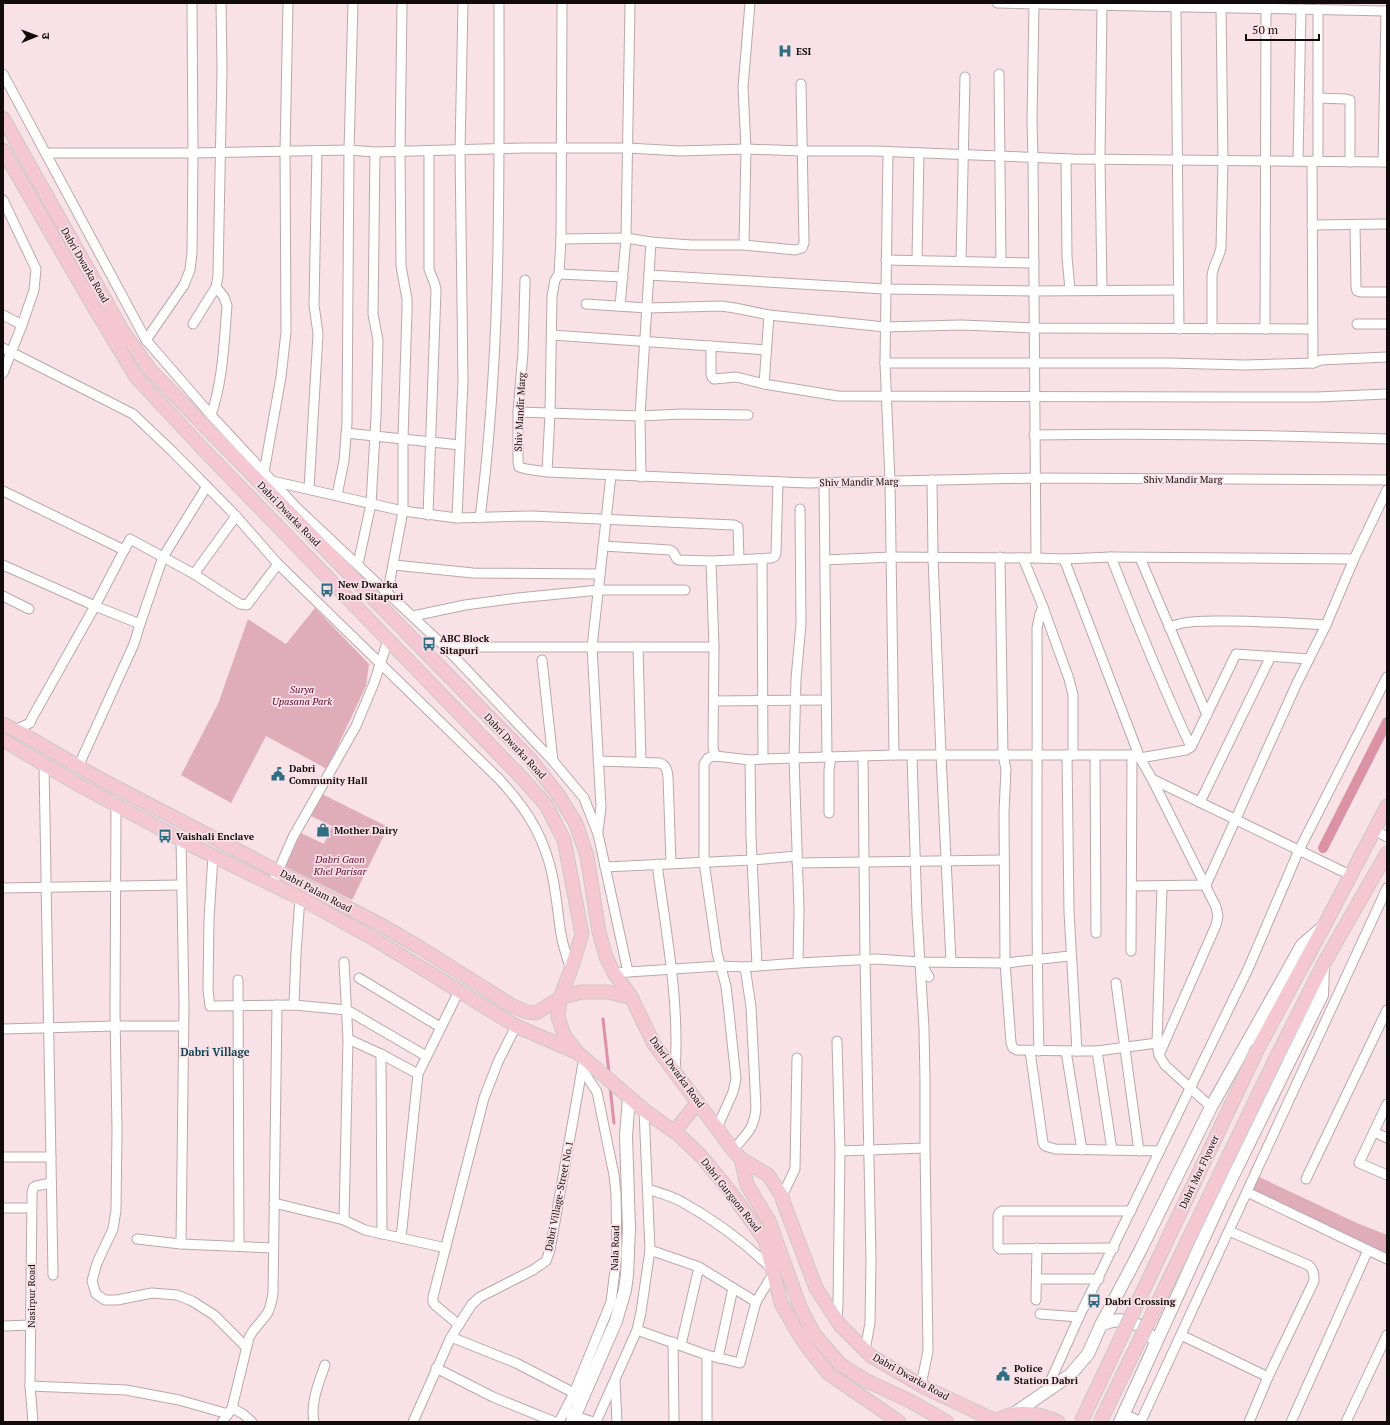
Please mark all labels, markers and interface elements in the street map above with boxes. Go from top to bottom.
north arrow [16,16,56,56]
scale bar [1246,16,1319,42]
text: 50 m [1252,22,1279,37]
text: उ [39,32,53,40]
hospital icon: ESI [777,43,793,59]
place label: ESI [796,45,812,58]
street label: Dabri Dwarka Road [58,225,112,305]
street label: Shiv Mandir Marg [511,371,529,452]
street label: Shiv Mandir Marg [1143,473,1223,486]
street label: Shiv Mandir Marg [819,475,899,489]
street label: Dabri Dwarka Road [255,479,324,549]
place label: New Dwarka Road Sitapuri [338,578,404,603]
bus stop icon: New Dwarka Road Sitapuri [319,582,335,598]
place label: ABC Block Sitapuri [440,632,490,657]
bus stop icon: ABC Block Sitapuri [421,636,437,652]
park label: Surya Upasana Park [272,683,332,708]
street label: Dabri Dwarka Road [481,710,549,782]
place label: Dabri Community Hall [289,762,368,787]
public building icon: Dabri Community Hall [270,766,286,782]
shop icon: Mother Dairy [315,822,331,838]
place label: Mother Dairy [334,824,399,837]
bus stop icon: Vaishali Enclave [157,828,173,844]
place label: Vaishali Enclave [176,830,255,843]
park label: Dabri Gaon Khel Parisar [313,853,367,878]
street label: Dabri Palam Road [278,867,354,916]
street label: Dabri Dwarka Road [647,1034,708,1111]
district label: Dabri Village [180,1045,250,1059]
street label: Dabri Mor Flyover [1176,1133,1222,1211]
street label: Dabri Village-Street No.1 [542,1140,576,1252]
street label: Dabri Gurgaon Road [698,1156,764,1235]
street label: Nala Road [608,1225,622,1271]
street label: Nasirpur Road [25,1264,38,1328]
bus stop icon: Dabri Crossing [1086,1293,1102,1309]
place label: Dabri Crossing [1105,1295,1176,1308]
street label: Dabri Dwarka Road [871,1351,952,1404]
place label: Police Station Dabri [1014,1362,1079,1387]
public building icon: Police Station Dabri [995,1366,1011,1382]

